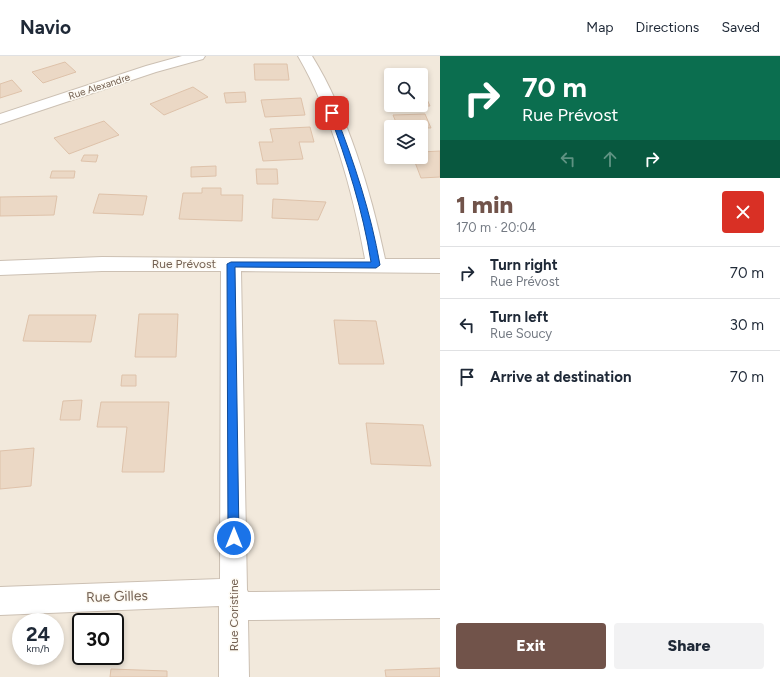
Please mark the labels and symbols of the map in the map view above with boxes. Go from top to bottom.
street label: Rue Alexandre [67,70,132,103]
pin [315,96,349,130]
street label: Rue Prévost [152,257,217,271]
position arrow [213,517,255,559]
street label: Rue Coristine [227,578,241,651]
street label: Rue Gilles [86,587,148,606]
speed limit sign: 30 [72,613,124,665]

